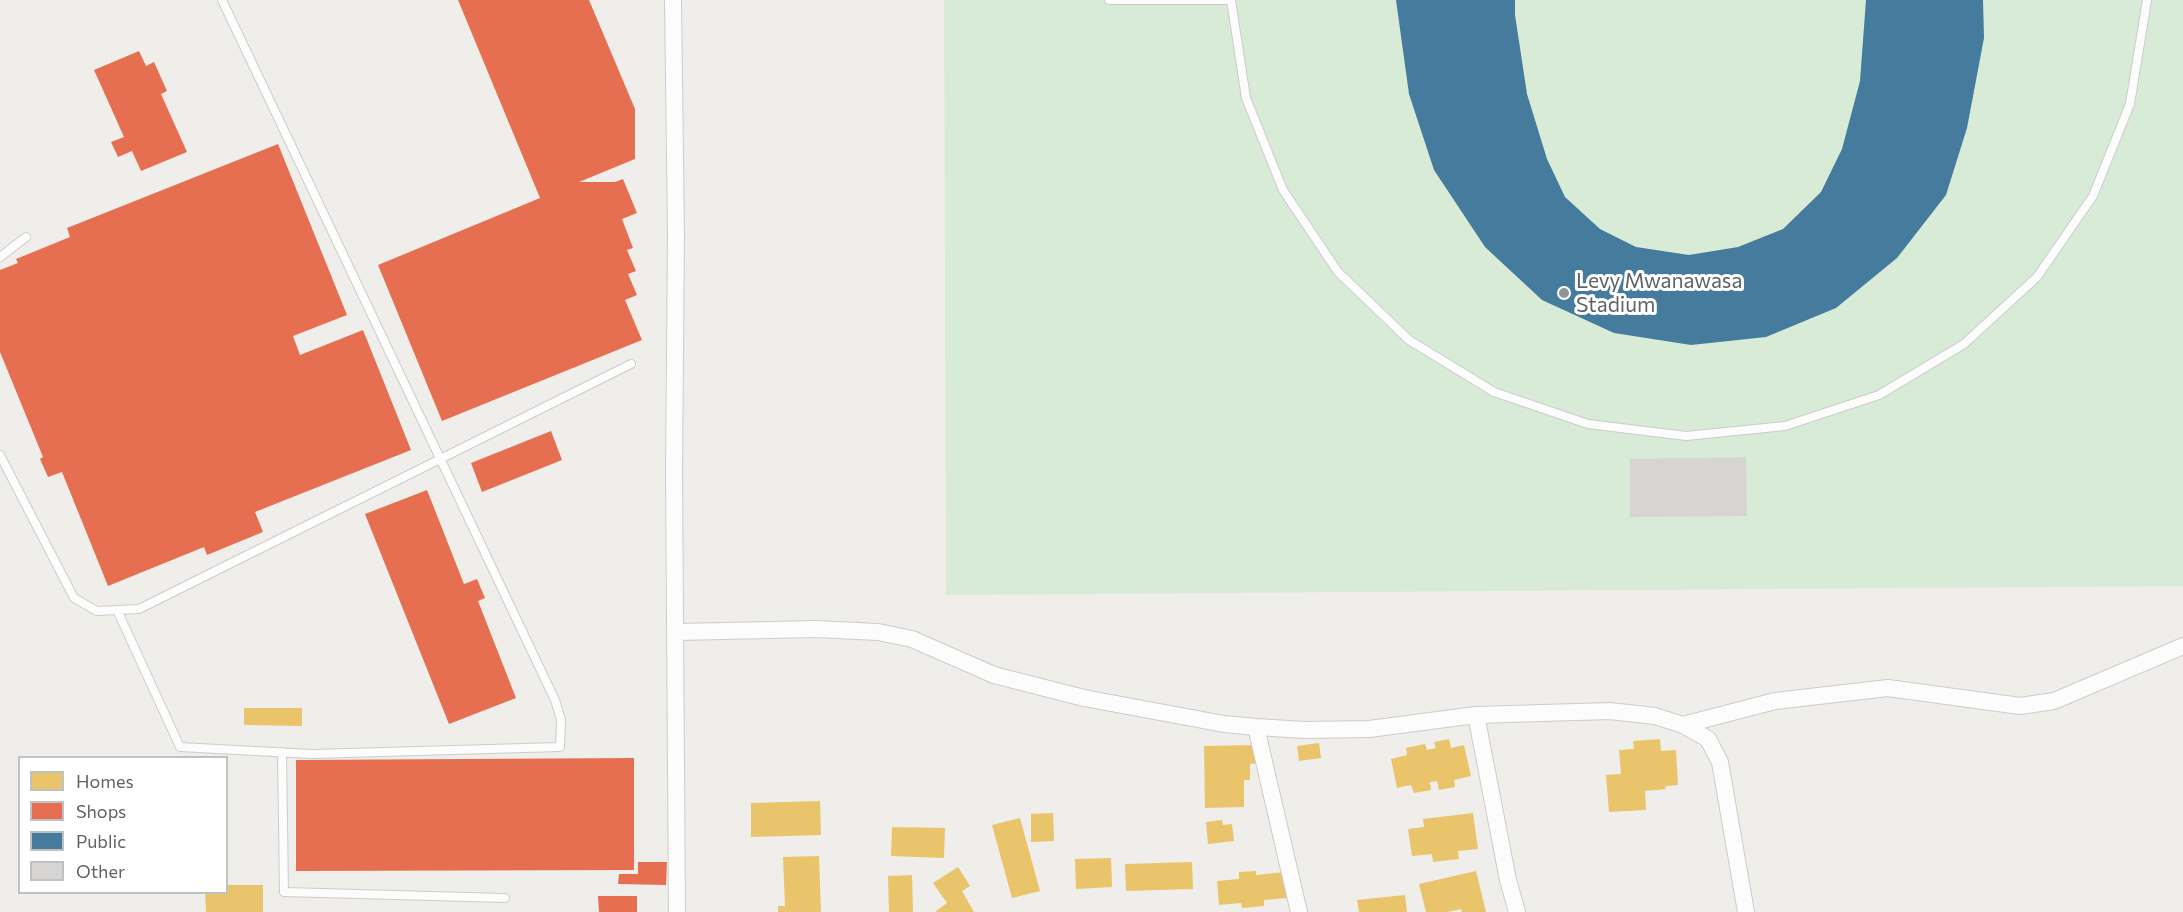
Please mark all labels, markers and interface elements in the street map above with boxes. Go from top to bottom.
place label: Levy Mwanawasa Stadium [1576,268,1742,318]
marker: Levy Mwanawasa Stadium [1557,286,1571,300]
legend [18,756,228,894]
text: Homes [76,770,134,792]
text: Shops [76,800,126,822]
text: Public [76,830,126,852]
text: Other [76,860,125,882]

